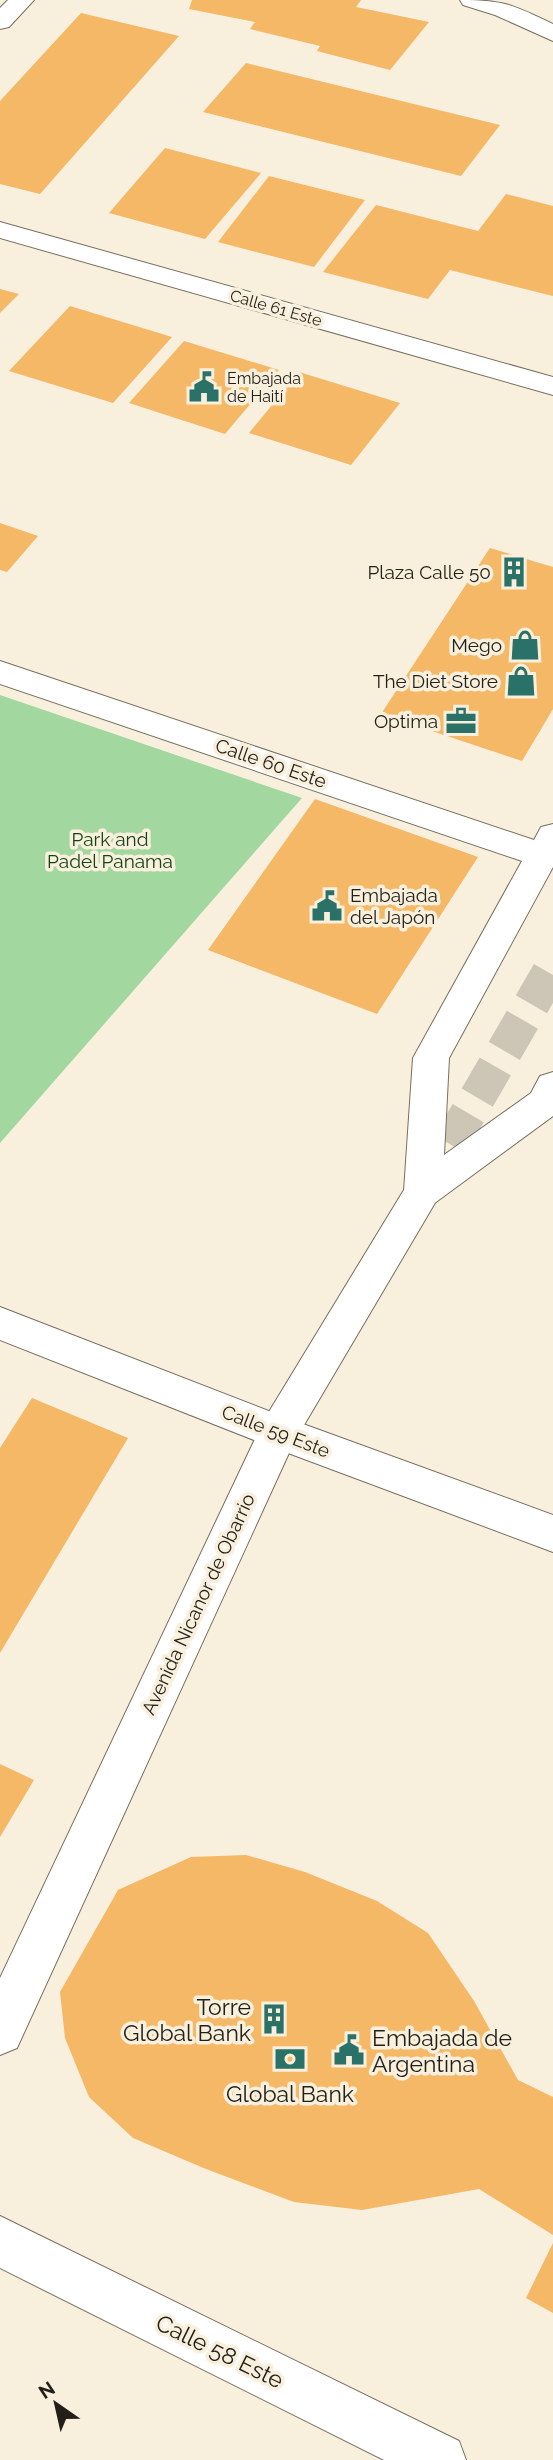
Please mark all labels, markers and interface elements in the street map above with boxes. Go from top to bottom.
street label: Calle 61 Este [228,286,324,330]
place label: Embajada de Haití [227,369,301,406]
public building icon: Embajada de Haití [187,370,221,404]
building icon: Plaza Calle 50 [497,555,531,589]
place label: Plaza Calle 50 [367,561,491,583]
shop icon: Mego [508,628,542,662]
place label: Mego [451,634,502,656]
shop icon: The Diet Store [504,664,538,698]
place label: The Diet Store [373,670,498,692]
office icon: Optima [444,704,478,738]
place label: Optima [374,710,438,732]
street label: Calle 60 Este [213,734,329,792]
park label: Park and Padel Panama [47,828,173,872]
place label: Embajada del Japón [350,884,438,928]
public building icon: Embajada del Japón [310,889,344,923]
street label: Calle 59 Este [219,1400,333,1462]
street label: Avenida Nicanor de Obarrio [137,1490,259,1718]
place label: Torre Global Bank [123,1993,251,2046]
building icon: Torre Global Bank [257,2002,291,2036]
place label: Embajada de Argentina [372,2024,512,2077]
public building icon: Embajada de Argentina [332,2033,366,2067]
bank icon: Global Bank [273,2042,307,2076]
place label: Global Bank [226,2080,354,2107]
street label: Calle 58 Este [152,2309,288,2393]
north arrow [21,2369,91,2439]
text: N [34,2377,59,2403]

